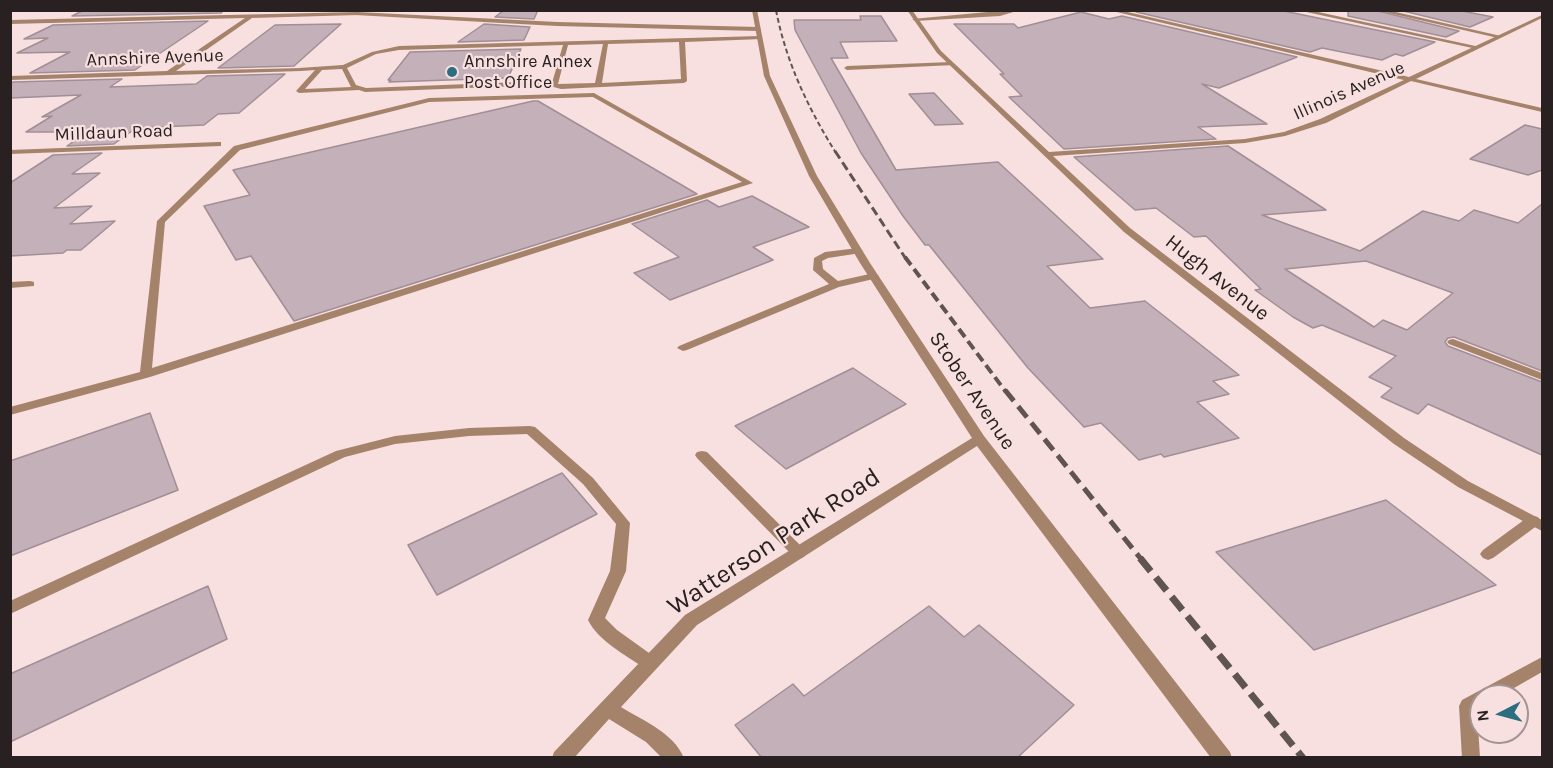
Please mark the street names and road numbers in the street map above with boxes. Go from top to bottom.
street label: Annshire Avenue [86,45,224,71]
street label: Illinois Avenue [1290,57,1408,125]
street label: Milldaun Road [54,120,174,146]
street label: Hugh Avenue [1160,229,1274,327]
street label: Stober Avenue [923,327,1021,455]
street label: Watterson Park Road [662,462,886,622]

